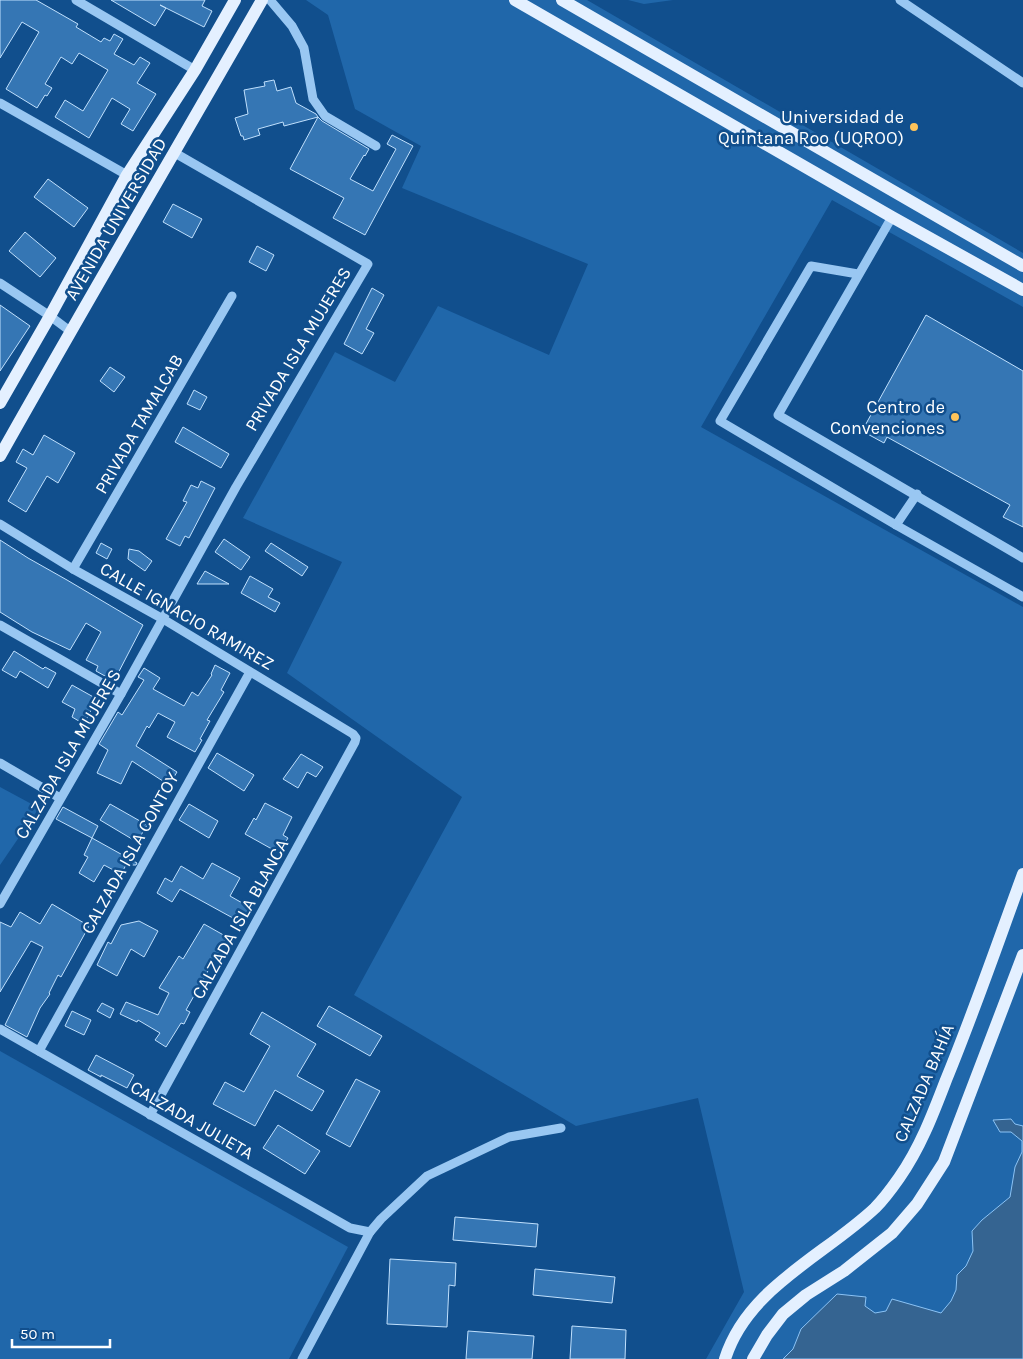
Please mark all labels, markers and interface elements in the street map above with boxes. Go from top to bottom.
place label: Universidad de Quintana Roo (UQROO) [718,106,904,149]
marker: Universidad de Quintana Roo (UQROO) [908,121,920,133]
street label: AVENIDA UNIVERSIDAD [60,134,172,304]
street label: PRIVADA ISLA MUJERES [240,263,356,435]
street label: PRIVADA TAMALCAB [90,350,188,498]
place label: Centro de Convenciones [830,396,945,439]
marker: Centro de Convenciones [949,411,961,423]
street label: CALLE IGNACIO RAMIREZ [96,557,278,675]
street label: CALZADA ISLA MUJERES [10,665,126,843]
street label: CALZADA ISLA CONTOY [76,768,184,938]
street label: CALZADA ISLA BLANCA [187,835,293,1003]
street label: CALZADA BAHÍA [888,1020,959,1145]
street label: CALZADA JULIETA [127,1076,257,1164]
scale bar [12,1316,110,1348]
text: 50 m [20,1325,55,1343]

